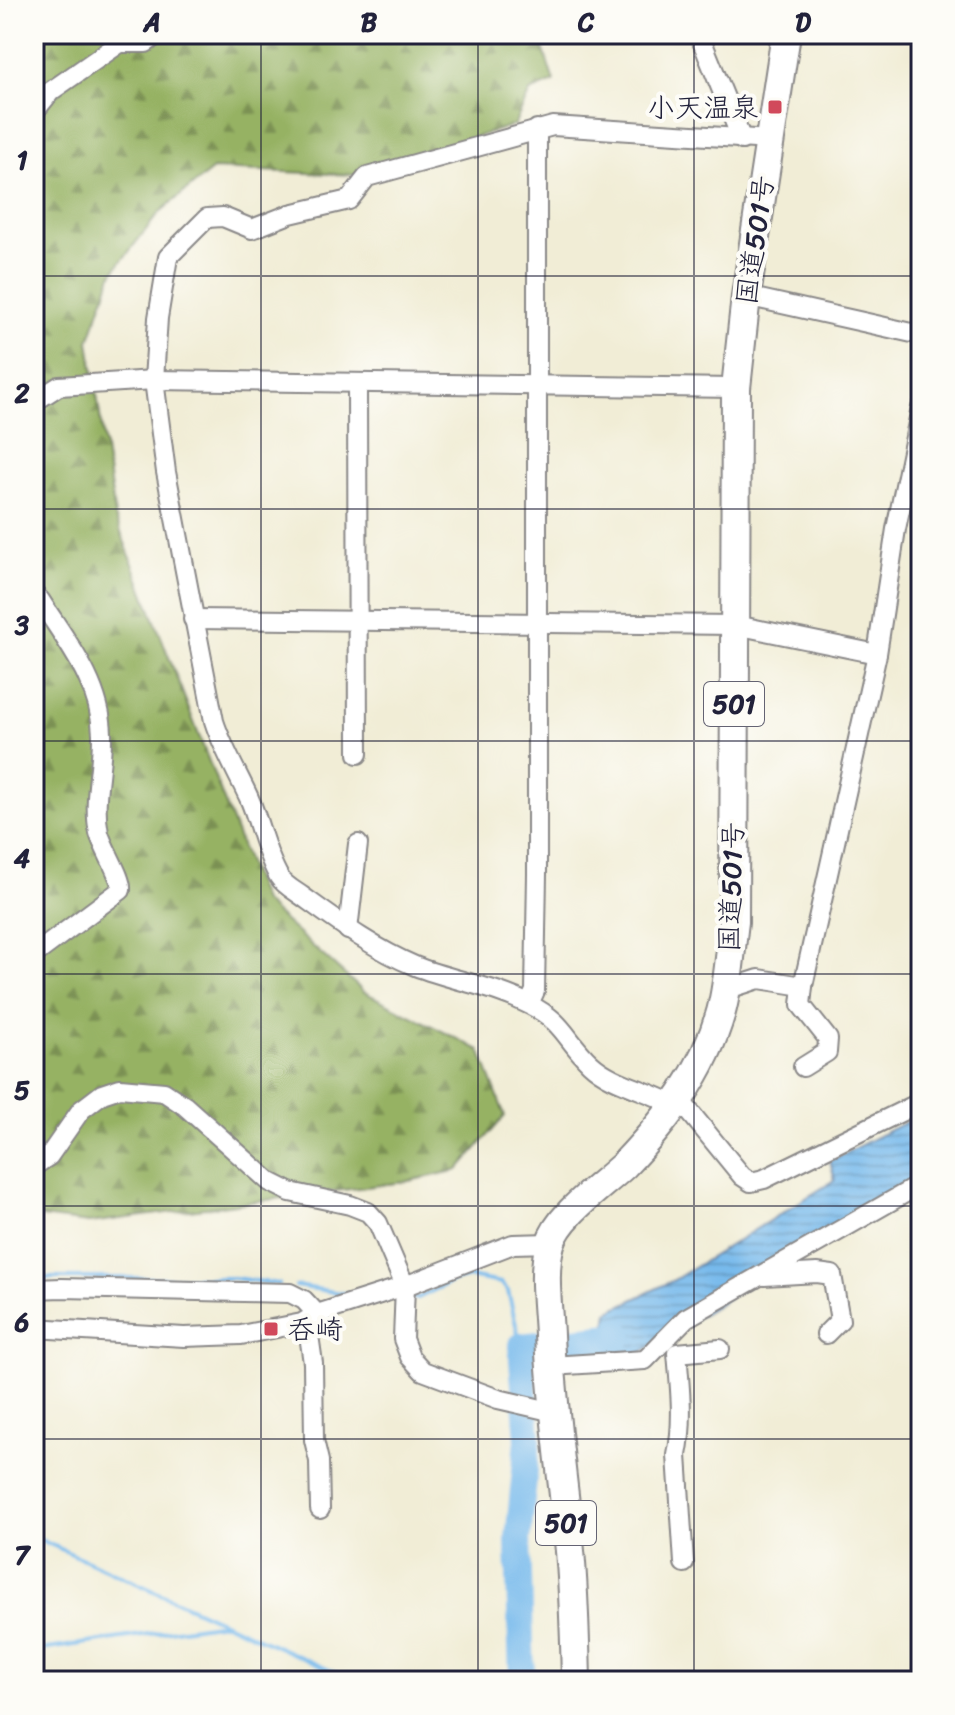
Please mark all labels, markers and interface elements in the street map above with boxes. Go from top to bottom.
text: A [142,0,161,45]
text: B [361,0,378,45]
text: C [577,0,595,45]
text: D [795,0,811,45]
place label: 小天温泉 [647,83,759,132]
marker: 小天温泉 [766,98,784,116]
text: 1 [16,137,28,183]
street label: 国道501号 [722,172,788,308]
text: 2 [13,370,30,416]
text: 3 [14,602,30,648]
road number: 501 [704,682,764,726]
street label: 国道501号 [704,821,758,953]
text: 4 [14,835,30,881]
text: 5 [14,1067,30,1113]
text: 6 [14,1299,30,1345]
place label: 呑崎 [287,1305,343,1354]
marker: 呑崎 [262,1320,280,1338]
road number: 501 [536,1501,596,1545]
text: 7 [15,1532,32,1578]

